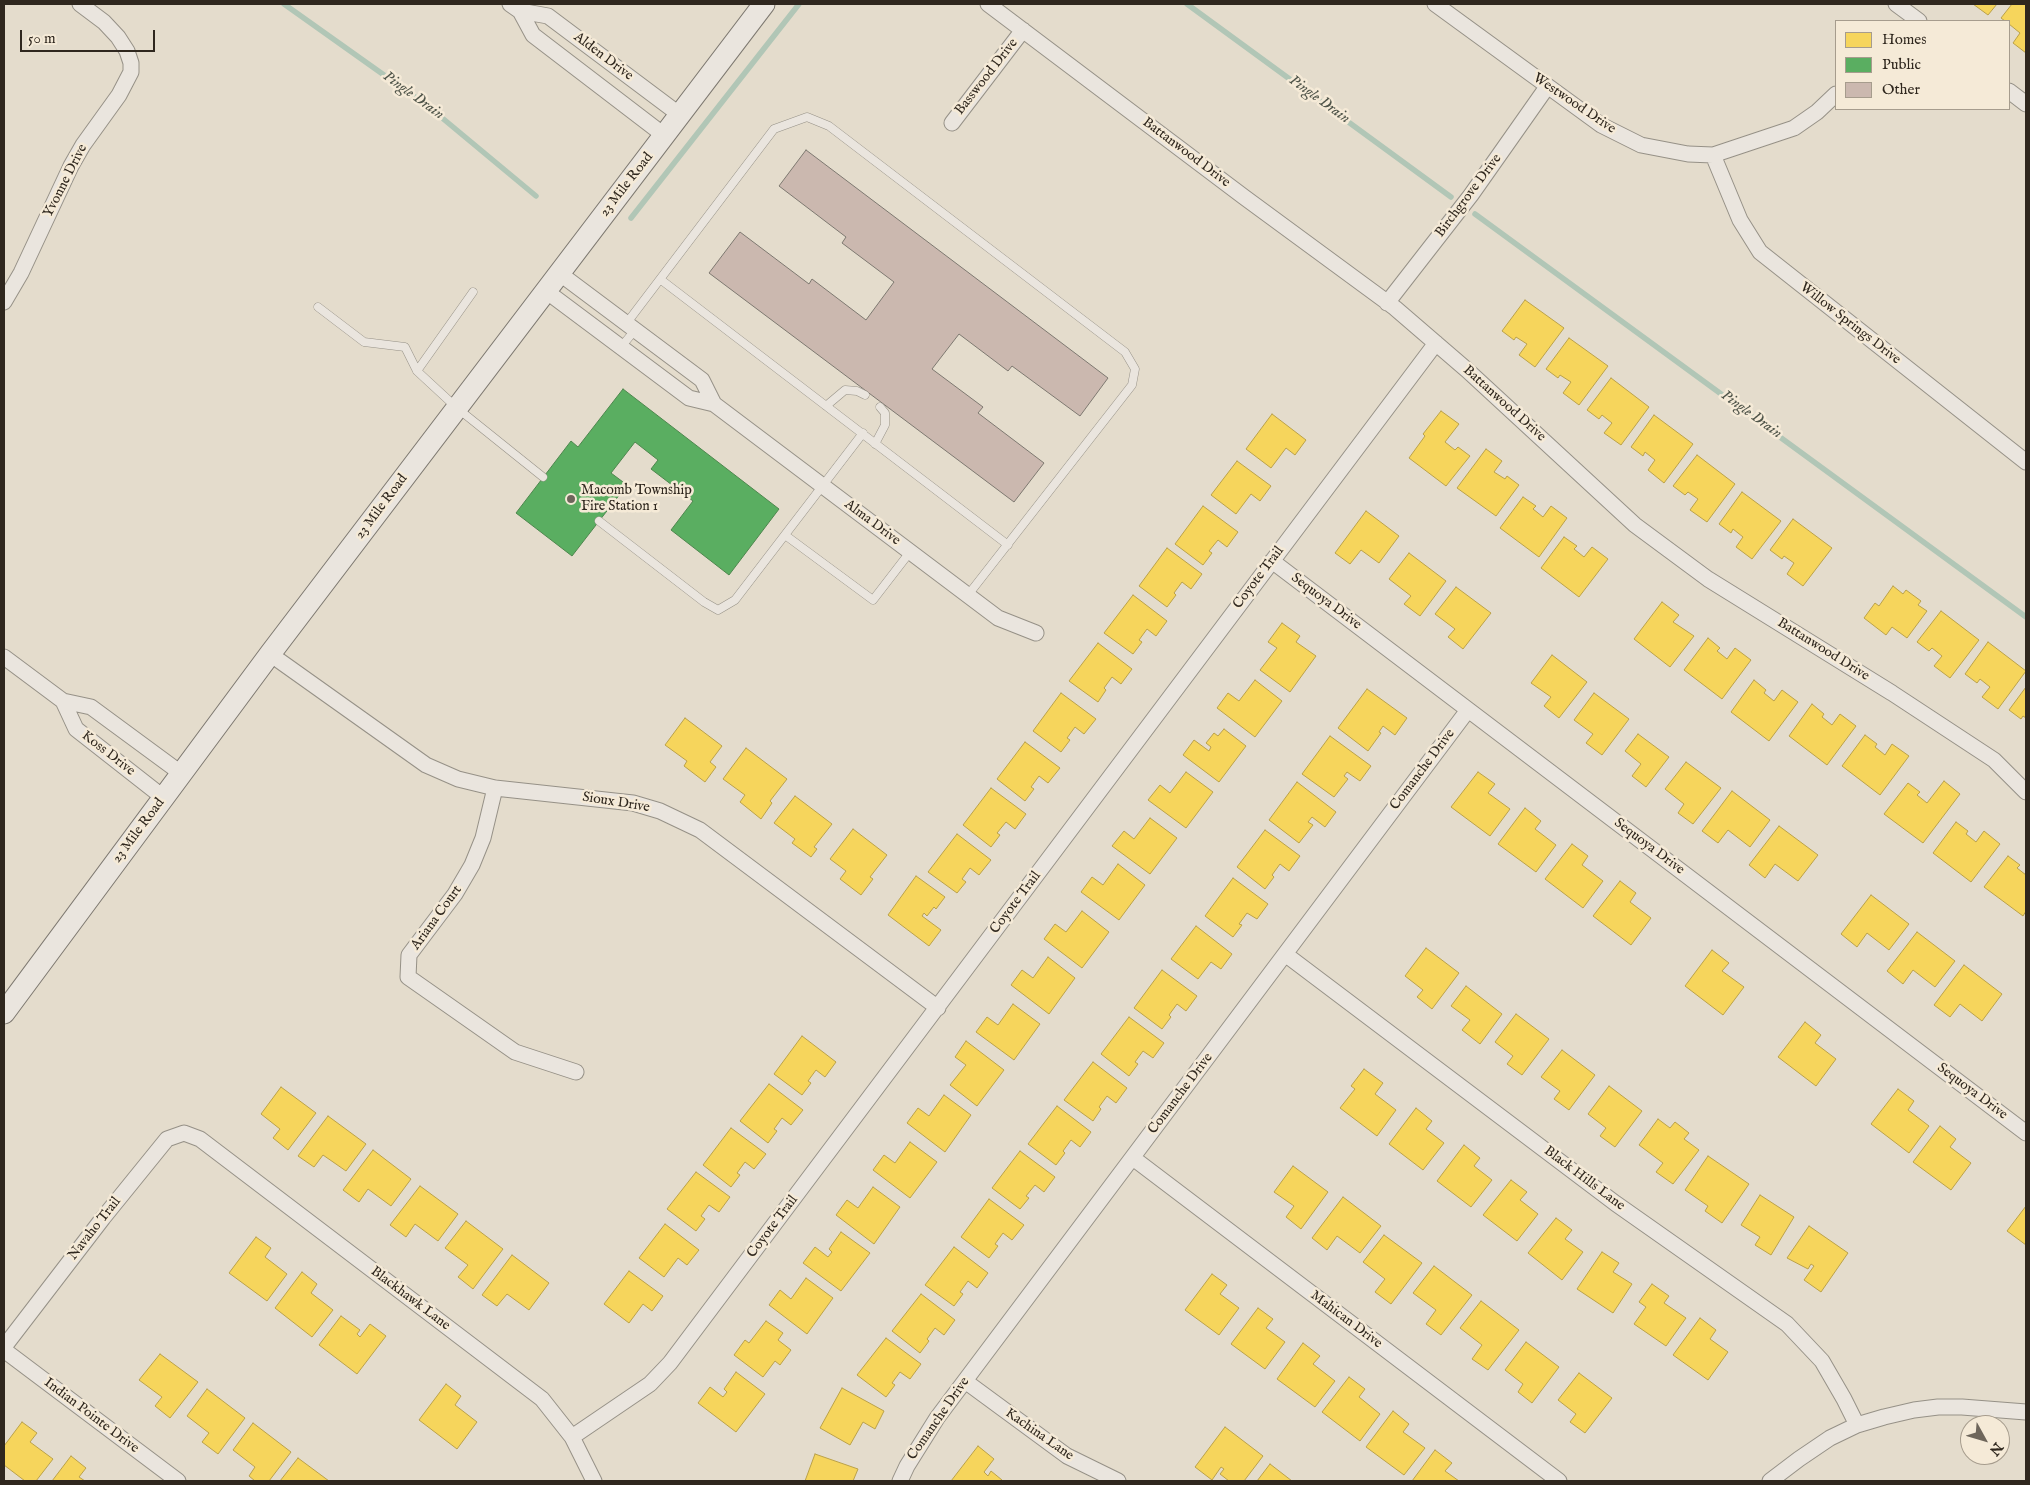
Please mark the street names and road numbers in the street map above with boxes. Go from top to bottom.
street label: Alden Drive [570,29,636,85]
street label: Basswood Drive [952,35,1022,119]
street label: Westwood Drive [1529,70,1619,138]
street label: Battanwood Drive [1139,115,1233,191]
street label: Yvonne Drive [40,142,92,220]
street label: 23 Mile Road [597,150,657,220]
street label: Birchgrove Drive [1432,151,1506,241]
street label: Willow Springs Drive [1796,279,1904,369]
street label: Battanwood Drive [1459,362,1549,446]
street label: 23 Mile Road [352,471,412,543]
street label: Alma Drive [841,496,903,550]
street label: Coyote Trail [1230,543,1288,613]
street label: Sequoya Drive [1288,570,1364,634]
street label: Battanwood Drive [1774,615,1872,685]
street label: Comanche Drive [1387,726,1459,814]
street label: Koss Drive [78,728,138,780]
street label: Sioux Drive [581,789,651,817]
street label: 23 Mile Road [109,795,169,867]
street label: Sequoya Drive [1611,815,1687,879]
street label: Coyote Trail [987,868,1045,938]
street label: Ariana Court [408,882,466,954]
street label: Comanche Drive [1145,1050,1217,1138]
street label: Sequoya Drive [1934,1060,2010,1124]
street label: Black Hills Lane [1540,1143,1628,1215]
street label: Coyote Trail [744,1192,802,1262]
street label: Navaho Trail [65,1194,125,1264]
street label: Blackhawk Lane [367,1264,453,1334]
street label: Mahican Drive [1307,1288,1385,1352]
street label: Comanche Drive [904,1374,974,1464]
street label: Indian Pointe Drive [40,1375,142,1457]
street label: Kachina Lane [1001,1405,1077,1465]

